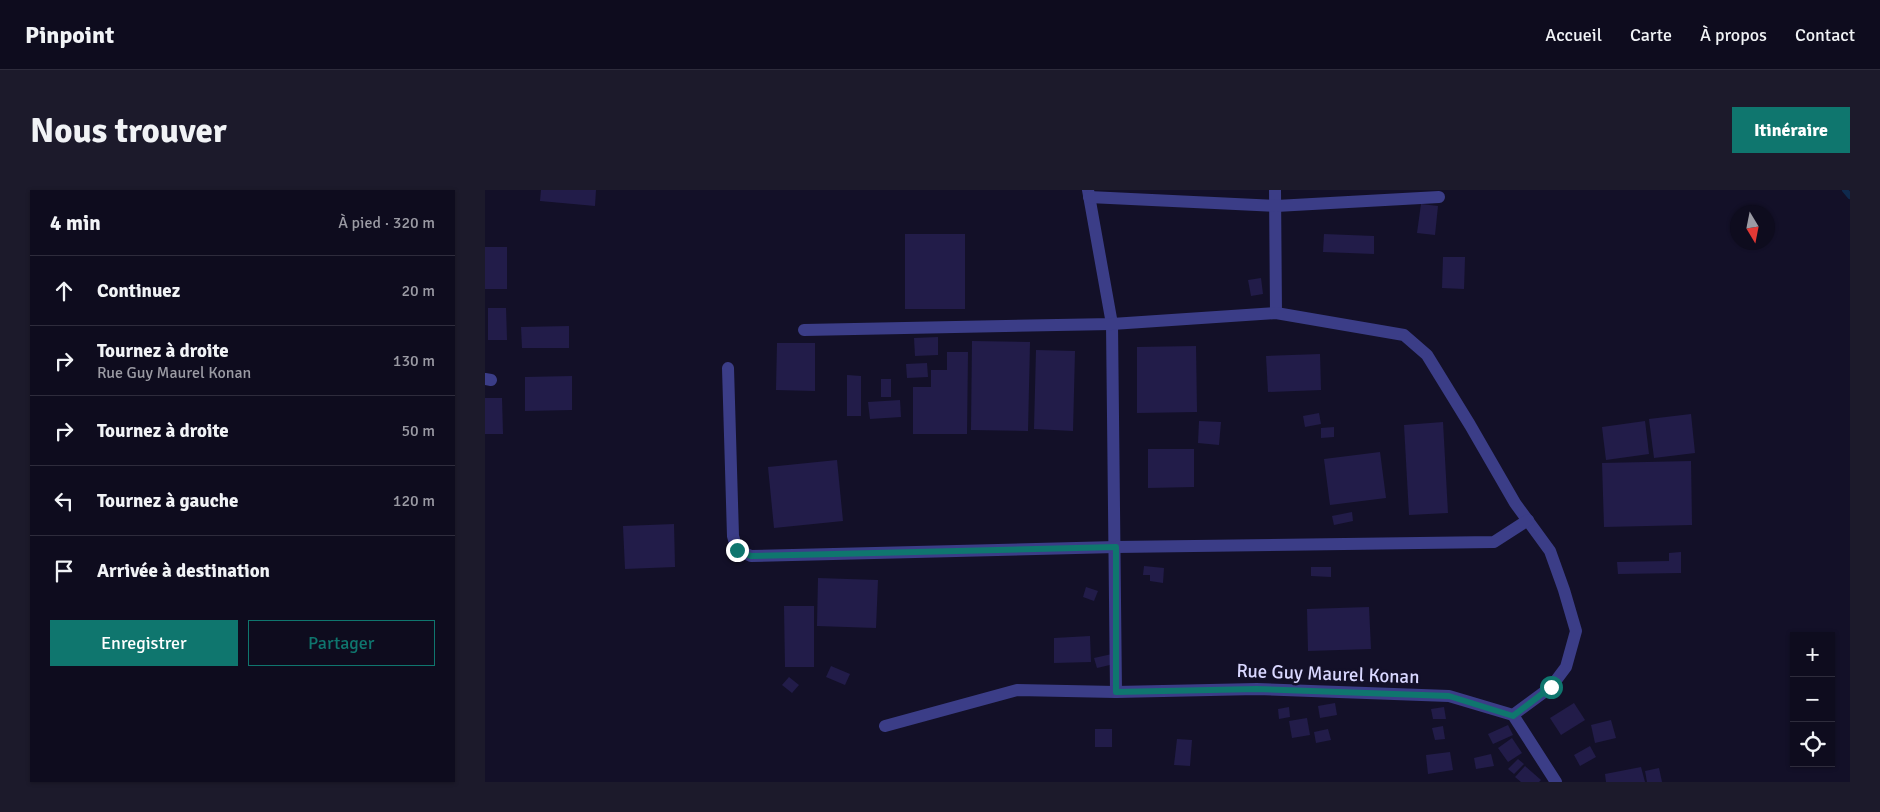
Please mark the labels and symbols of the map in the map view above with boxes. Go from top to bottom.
north arrow [1730,205,1775,250]
route end [726,539,749,562]
street label: Rue Guy Maurel Konan [1236,659,1420,689]
route start [1540,676,1563,699]

